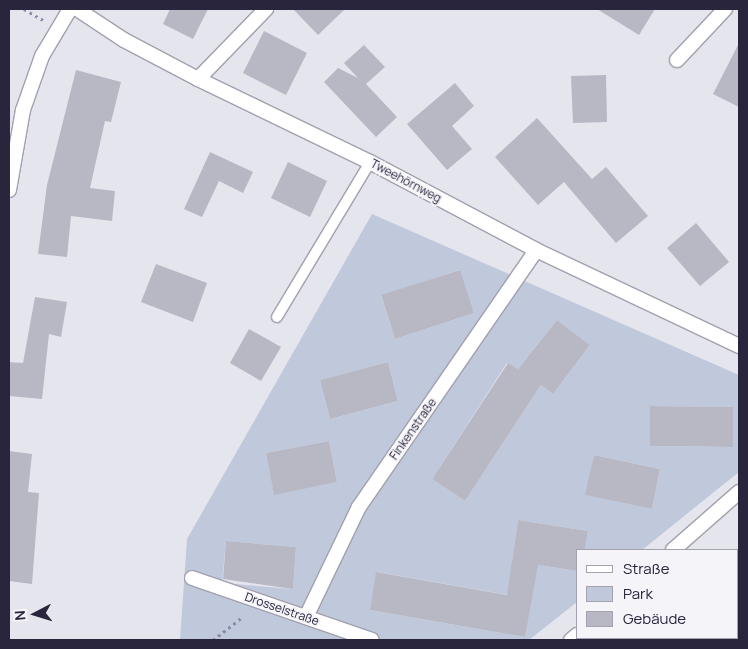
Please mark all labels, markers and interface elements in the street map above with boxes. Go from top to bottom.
street label: Tweehörnweg [368,156,444,206]
street label: Finkenstraße [387,395,439,463]
legend [576,549,738,639]
text: Straße [623,558,669,579]
text: Park [623,583,653,604]
north arrow [10,589,60,639]
street label: Drosselstraße [243,590,321,628]
text: Gebäude [623,608,686,629]
text: N [10,610,29,621]

